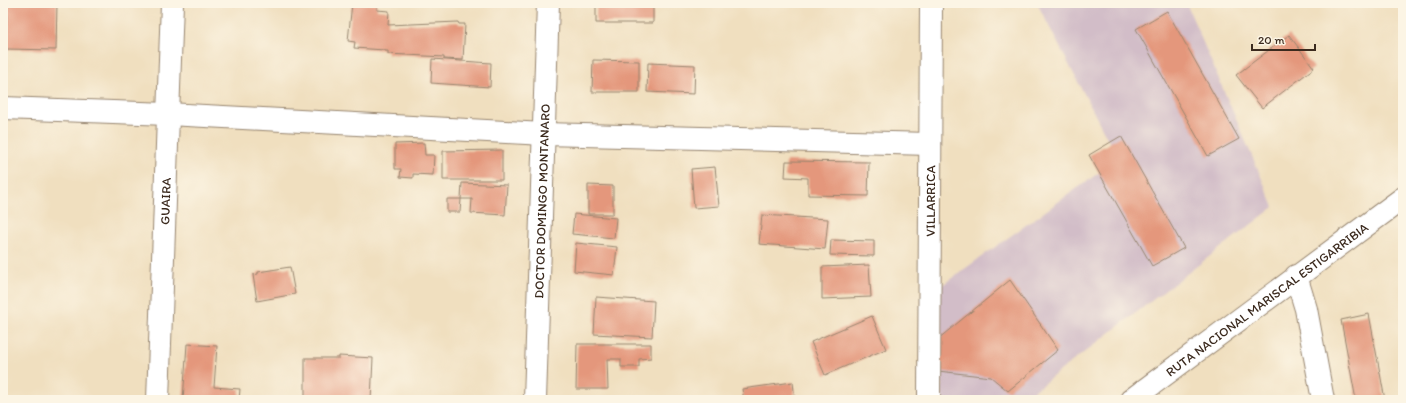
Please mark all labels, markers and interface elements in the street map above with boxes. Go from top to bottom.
scale bar [1252,26,1315,52]
text: 20 m [1258,33,1285,47]
street label: DOCTOR DOMINGO MONTANARO [531,103,553,299]
street label: VILLARRICA [923,165,938,237]
street label: GUAIRA [157,177,174,225]
street label: RUTA NACIONAL MARISCAL ESTIGARRIBIA [1163,219,1372,380]

